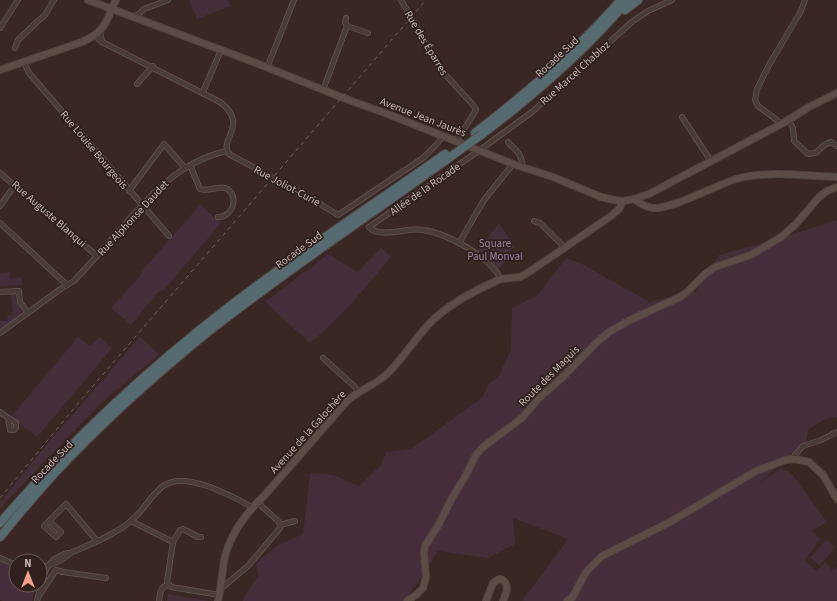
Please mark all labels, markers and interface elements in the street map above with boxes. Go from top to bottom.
street label: Rue des Éparres [401,8,451,79]
street label: Rocade Sud [532,33,582,81]
street label: Rue Marcel Chabloz [537,37,614,109]
street label: Avenue Jean Jaurès [378,94,469,140]
street label: Rue Louise Bourgeois [57,108,132,193]
street label: Allée de la Rocade [387,159,464,219]
street label: Rue Joliot-Curie [251,162,323,210]
street label: Rue Auguste Blanqui [8,177,90,251]
street label: Rue Alphonse Daudet [94,177,172,259]
street label: Rocade Sud [273,228,325,272]
park label: Square Paul Monval [467,236,523,264]
street label: Route des Maquis [515,342,583,410]
street label: Avenue de la Galochère [267,387,350,477]
street label: Rocade Sud [28,437,76,487]
north arrow [8,553,48,593]
text: N [24,556,32,571]

